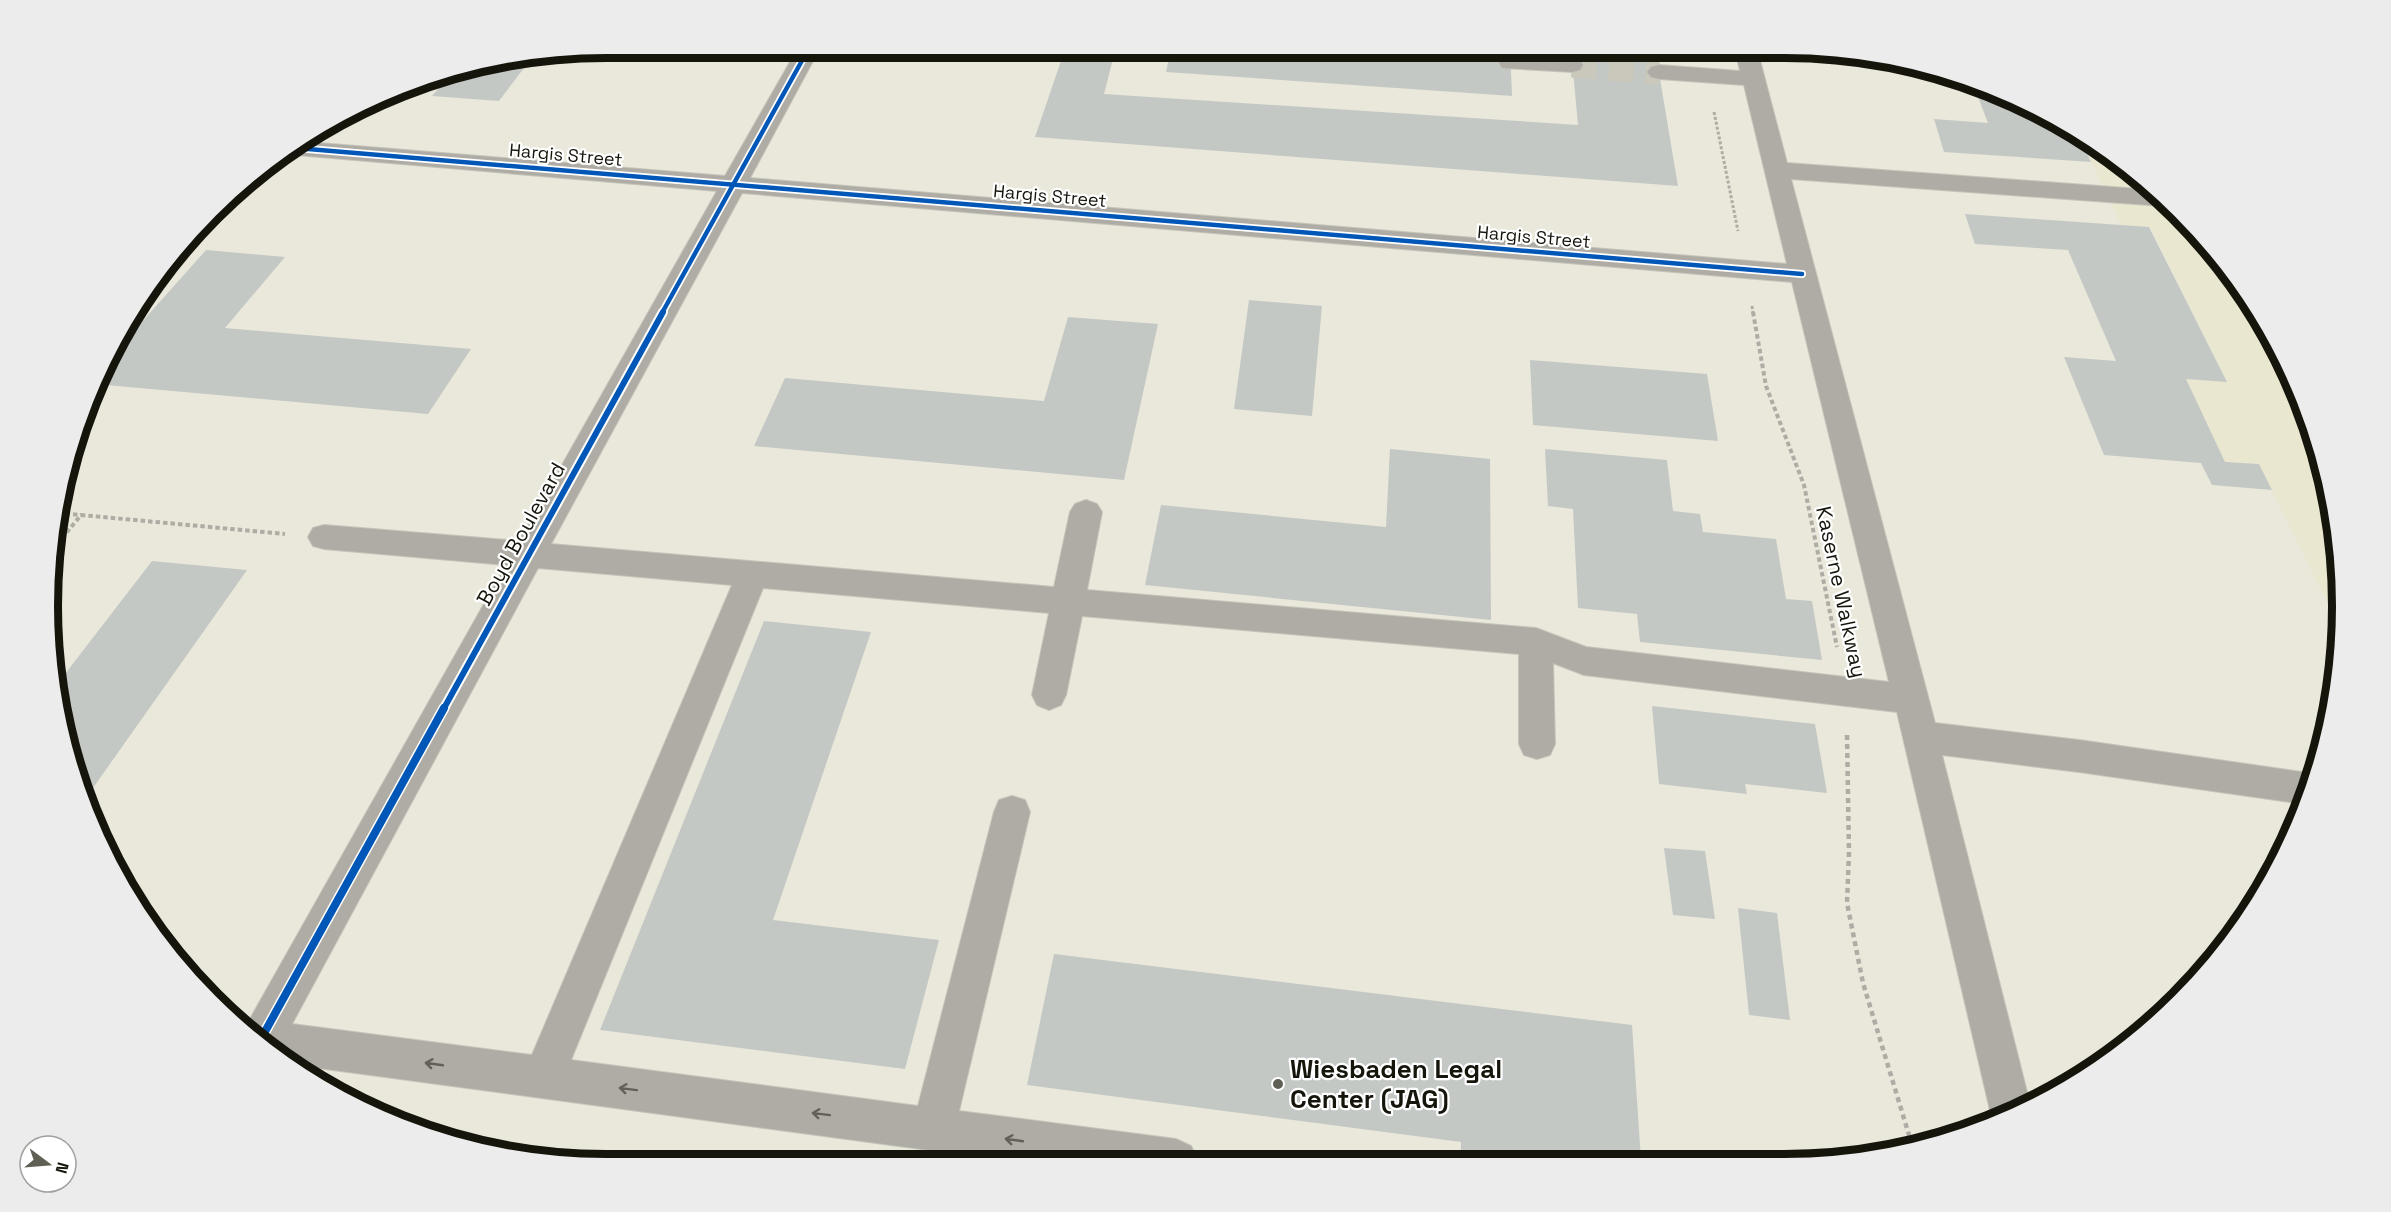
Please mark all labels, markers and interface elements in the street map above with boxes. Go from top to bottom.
street label: Hargis Street [508,138,624,171]
street label: Hargis Street [992,179,1108,212]
street label: Hargis Street [1476,220,1592,253]
street label: Boyd Boulevard [470,457,571,610]
street label: Kaserne Walkway [1810,504,1873,680]
place label: Wiesbaden Legal Center (JAG) [1290,1052,1502,1116]
one-way arrow [425,1058,445,1069]
marker: Wiesbaden Legal Center (JAG) [1271,1077,1285,1091]
one-way arrow [618,1083,638,1094]
one-way arrow [811,1109,831,1120]
north arrow [18,1134,78,1194]
one-way arrow [1005,1134,1025,1145]
text: N [50,1160,74,1176]

